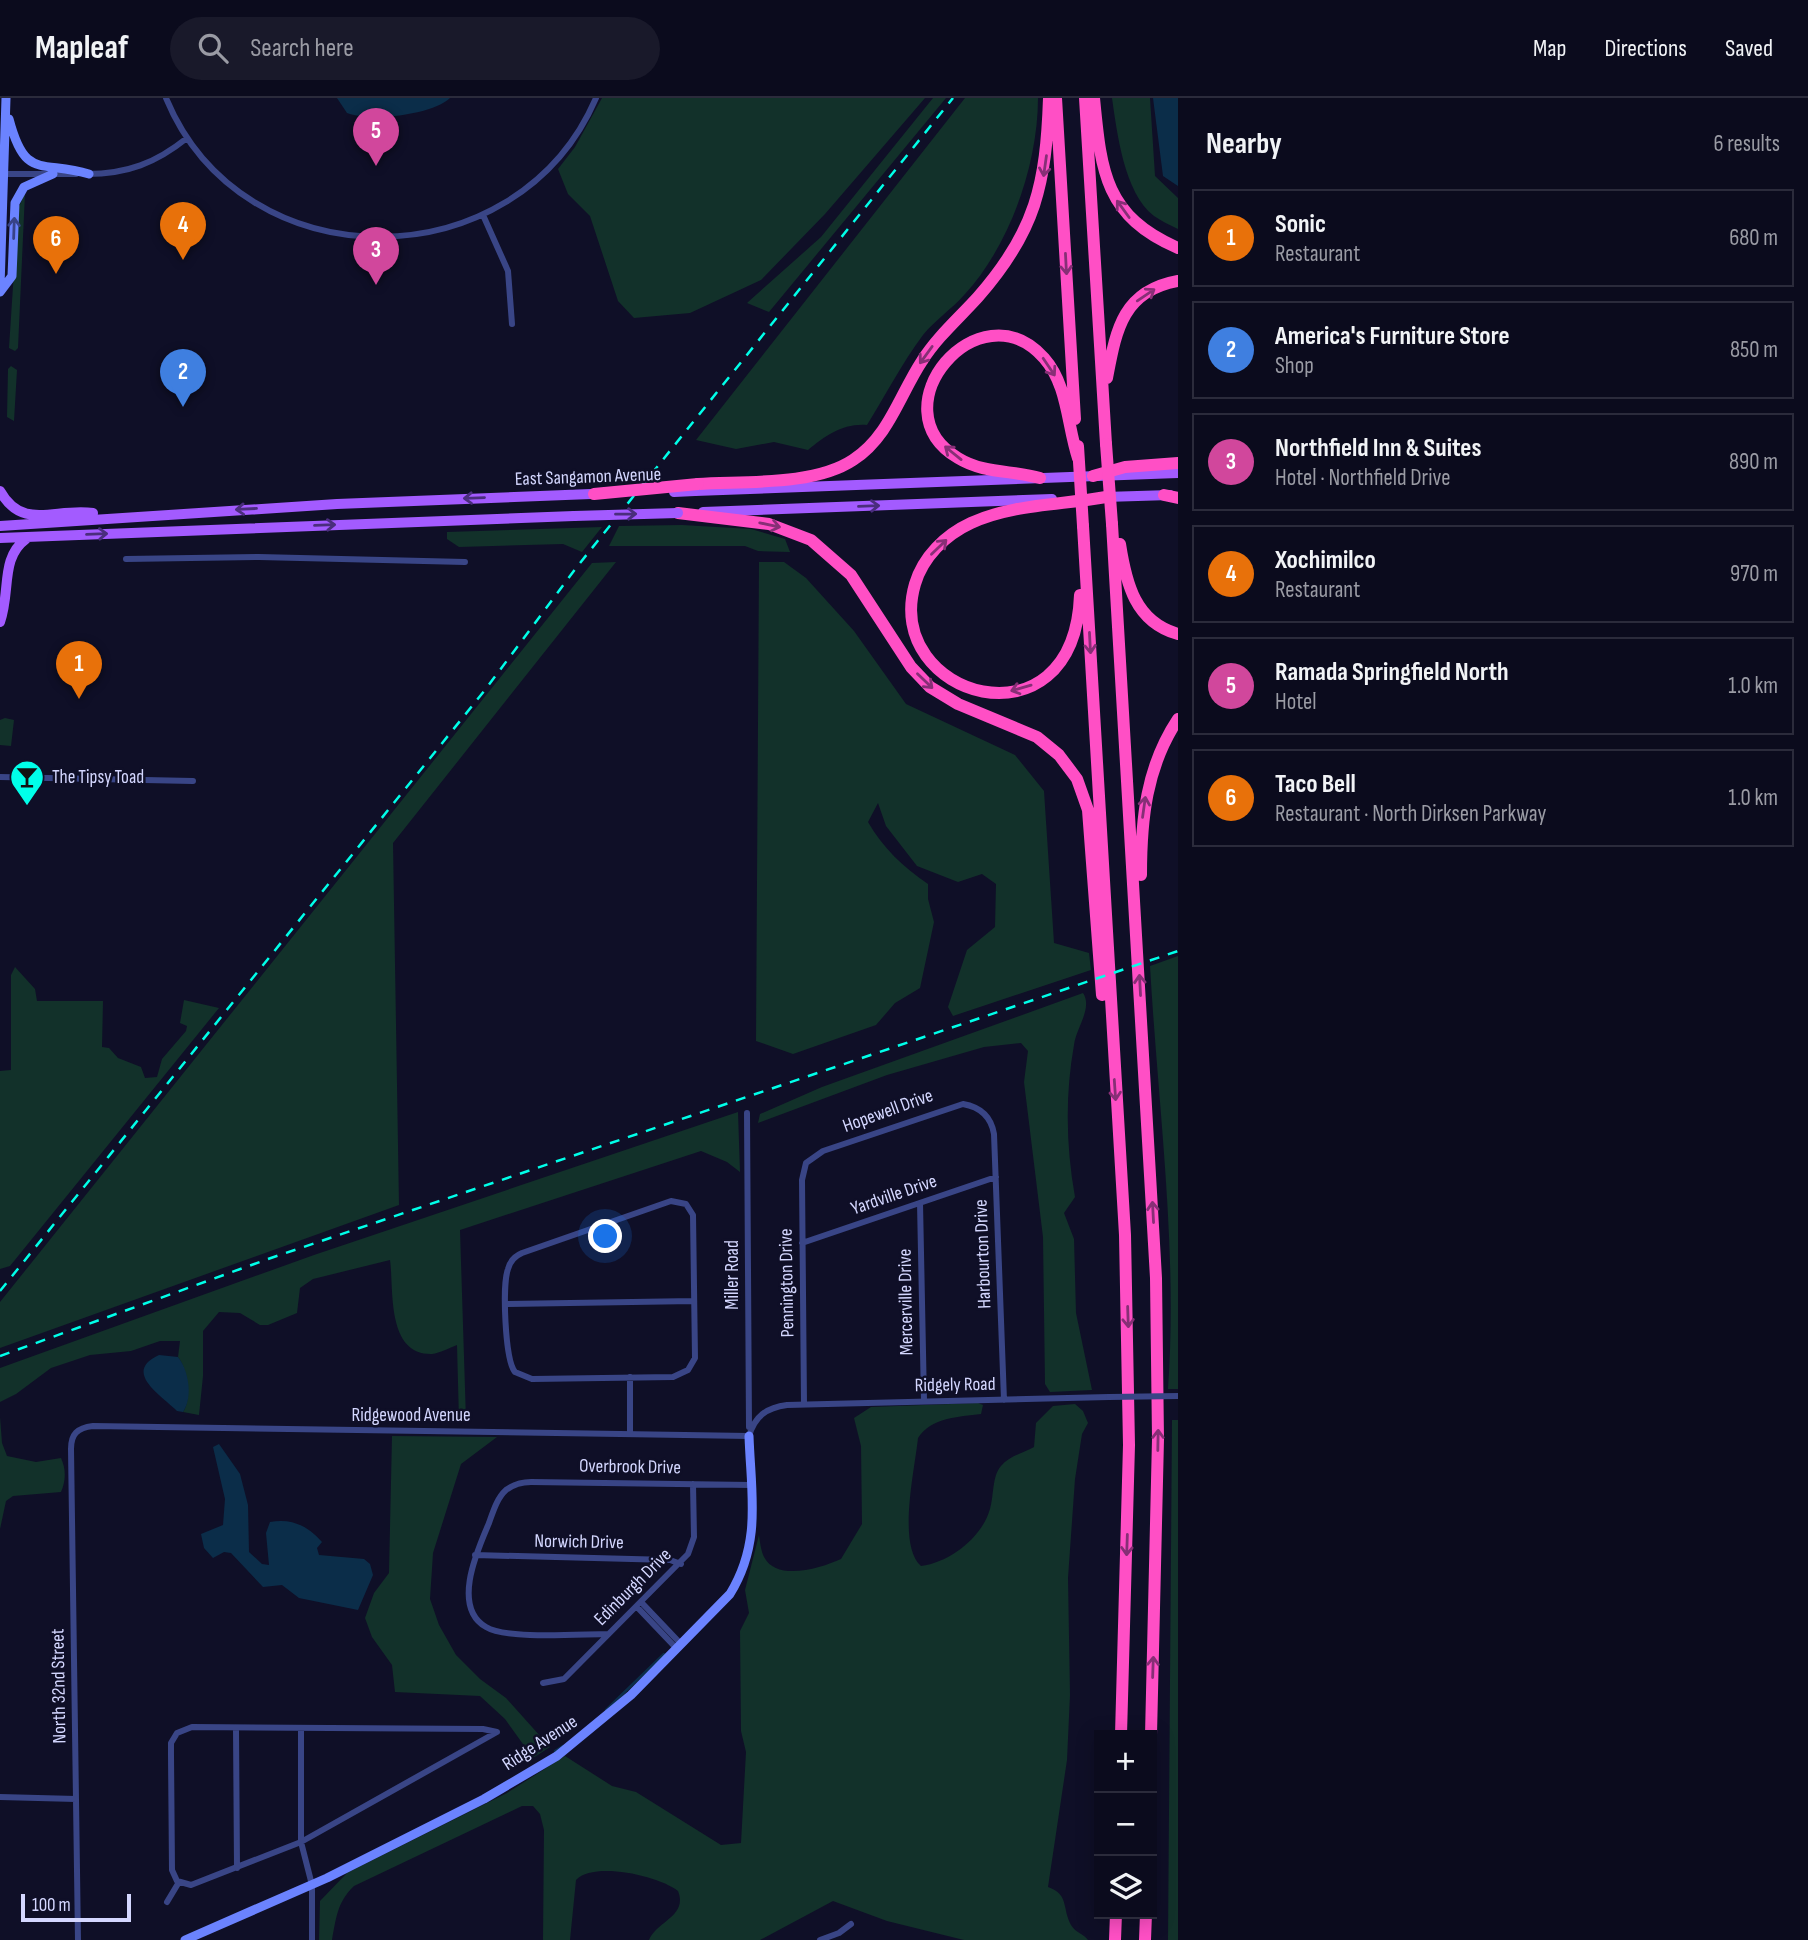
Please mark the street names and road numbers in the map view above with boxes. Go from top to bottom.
street label: East Sangamon Avenue [514,463,662,491]
street label: Hopewell Drive [840,1084,936,1138]
street label: Yardville Drive [848,1170,940,1220]
street label: Harbourton Drive [970,1199,996,1309]
street label: Pennington Drive [775,1228,799,1338]
street label: Miller Road [721,1240,744,1310]
street label: Mercerville Drive [894,1248,918,1356]
street label: Ridgely Road [914,1373,996,1397]
street label: Ridgewood Avenue [351,1404,471,1427]
street label: Overbrook Drive [579,1455,681,1479]
street label: Norwich Drive [534,1530,624,1554]
street label: Edinburgh Drive [590,1544,676,1630]
street label: North 32nd Street [46,1628,72,1744]
street label: Ridge Avenue [498,1710,582,1776]

